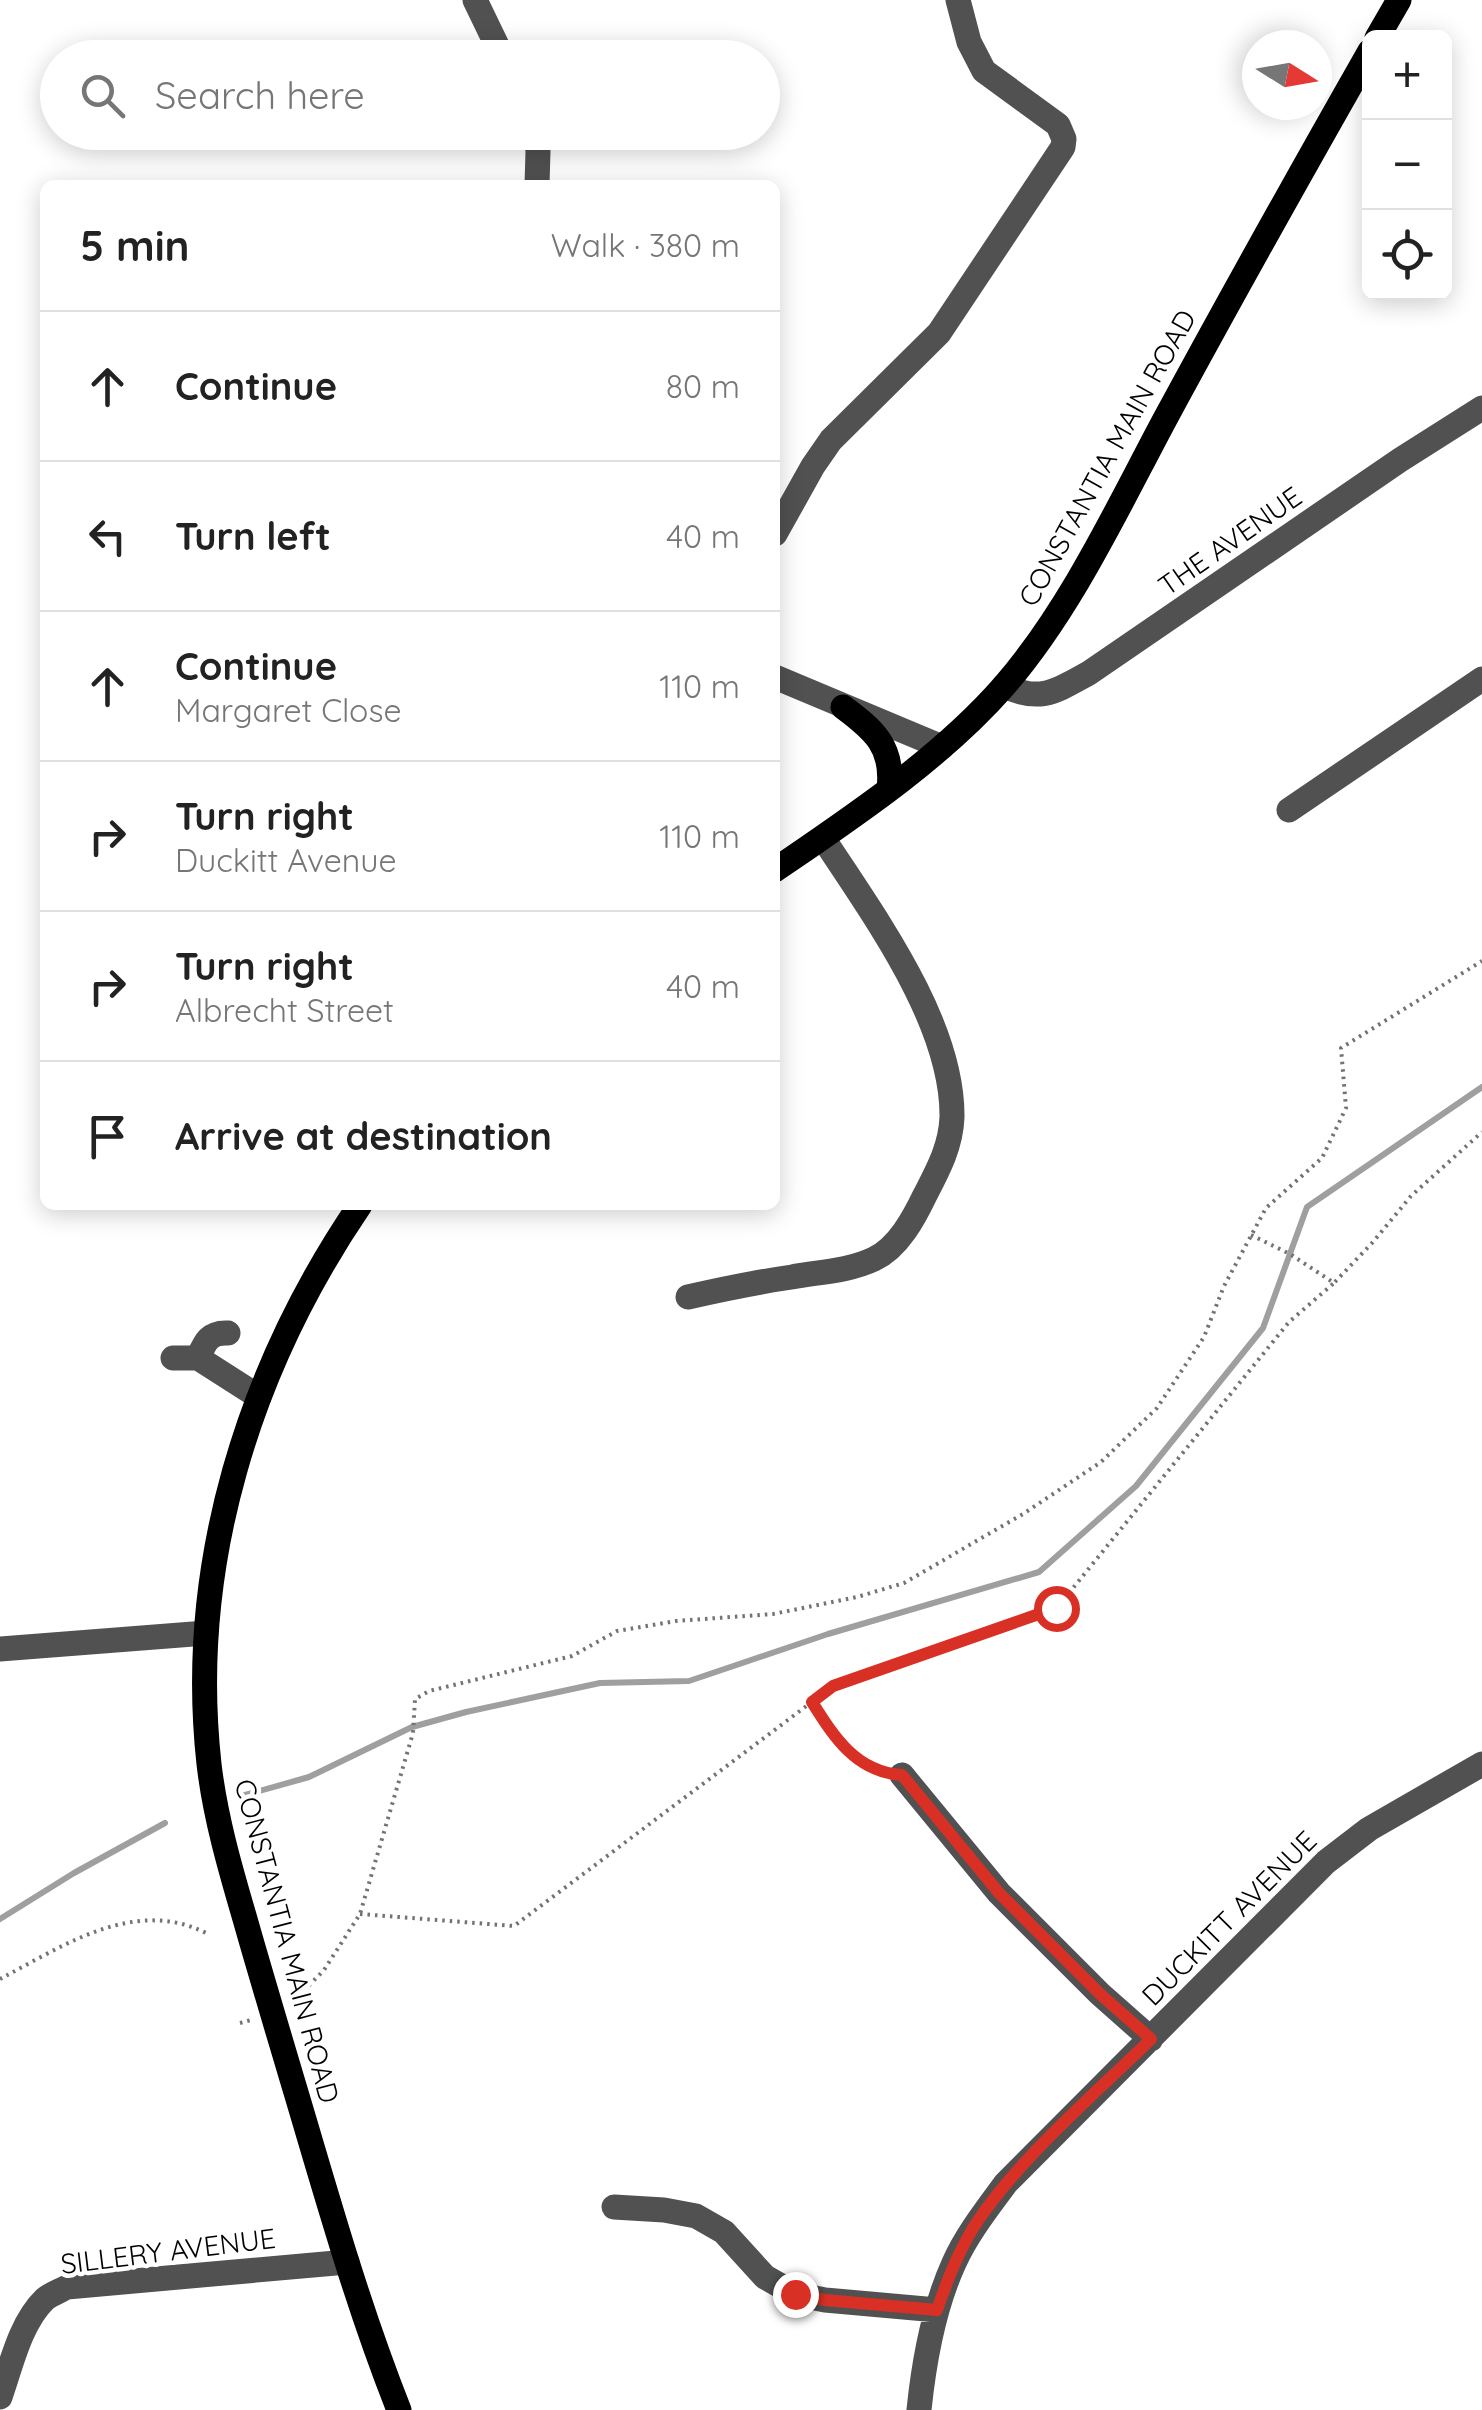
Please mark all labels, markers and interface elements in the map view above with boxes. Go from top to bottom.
north arrow [1242,30,1332,120]
map controls [1362,30,1452,300]
button: + [1362,30,1452,120]
search box [40,40,780,150]
icon: search [75,68,130,123]
text: Search here [155,71,365,119]
button: − [1362,120,1452,210]
button: locate [1362,210,1452,300]
text: 5 min [80,219,190,272]
text: Walk · 380 m [551,225,740,265]
street label: CONSTANTIA MAIN ROAD [1010,303,1203,612]
icon: ahead [80,359,135,414]
text: Continue [175,362,337,410]
text: 80 m [666,366,740,406]
street label: THE AVENUE [1151,478,1308,603]
icon: left [80,509,135,564]
text: Turn left [175,512,331,560]
text: 40 m [666,516,740,556]
text: Continue [175,642,337,690]
icon: ahead [80,659,135,714]
text: 110 m [659,666,740,706]
text: Margaret Close [175,690,402,730]
text: Turn right [175,792,354,840]
icon: right [80,809,135,864]
text: 110 m [659,816,740,856]
text: Duckitt Avenue [175,840,397,880]
text: Turn right [175,942,354,990]
icon: right [80,959,135,1014]
text: 40 m [666,966,740,1006]
text: Albrecht Street [175,990,394,1030]
icon: arrive [80,1109,135,1164]
text: Arrive at destination [175,1112,552,1160]
route start [1034,1586,1080,1632]
street label: CONSTANTIA MAIN ROAD [227,1775,348,2107]
street label: DUCKITT AVENUE [1134,1823,1323,2012]
street label: SILLERY AVENUE [58,2220,277,2281]
route end [773,2272,819,2318]

